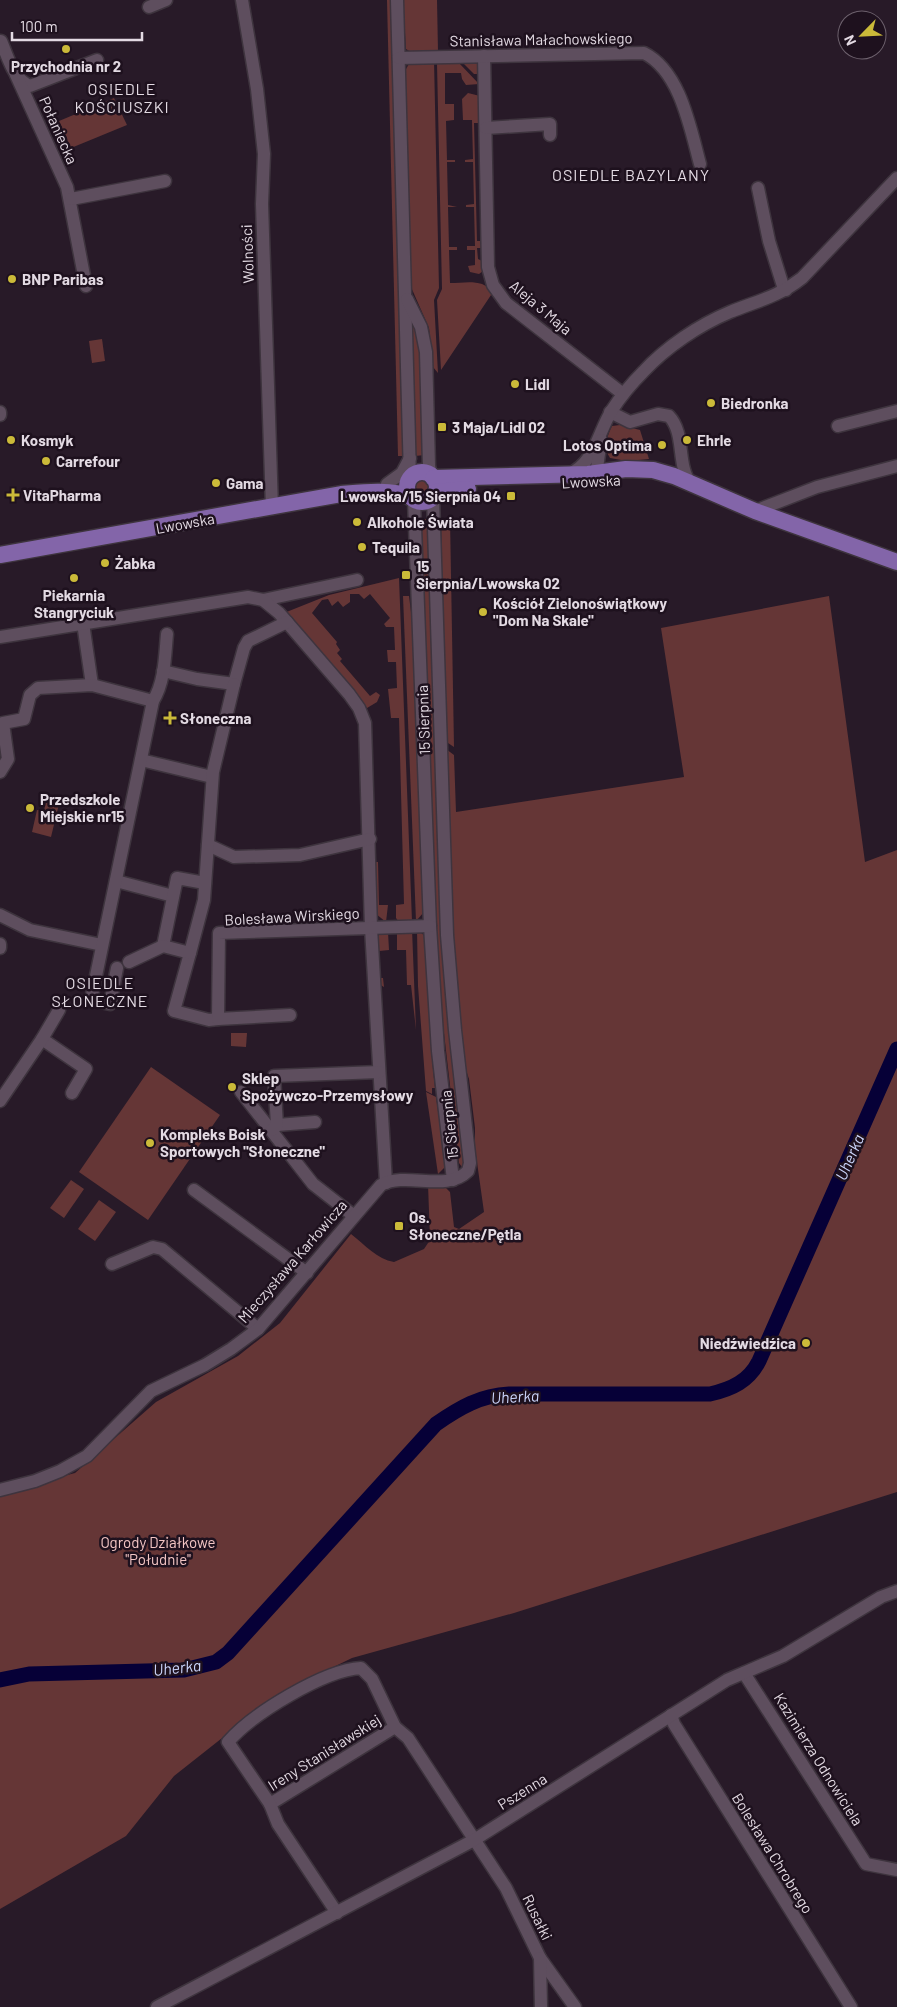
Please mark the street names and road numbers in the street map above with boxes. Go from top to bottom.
street label: Stanisława Małachowskiego [449,28,633,50]
street label: Połaniecka [36,93,82,167]
street label: Wolności [237,224,257,284]
street label: Aleja 3 Maja [506,276,576,338]
street label: Lwowska [561,470,621,492]
street label: Lwowska [154,509,216,537]
street label: 15 Sierpnia [413,685,433,755]
street label: Bolesława Wirskiego [224,903,360,929]
street label: 15 Sierpnia [436,1089,462,1161]
street label: Mieczysława Karłowicza [234,1196,350,1326]
street label: Kazimierza Odnowiciela [771,1689,867,1829]
street label: Ireny Stanisławskiej [264,1710,384,1794]
street label: Pszenna [494,1769,550,1813]
street label: Bolesława Chrobrego [729,1789,817,1917]
street label: Rusałki [519,1891,557,1943]

